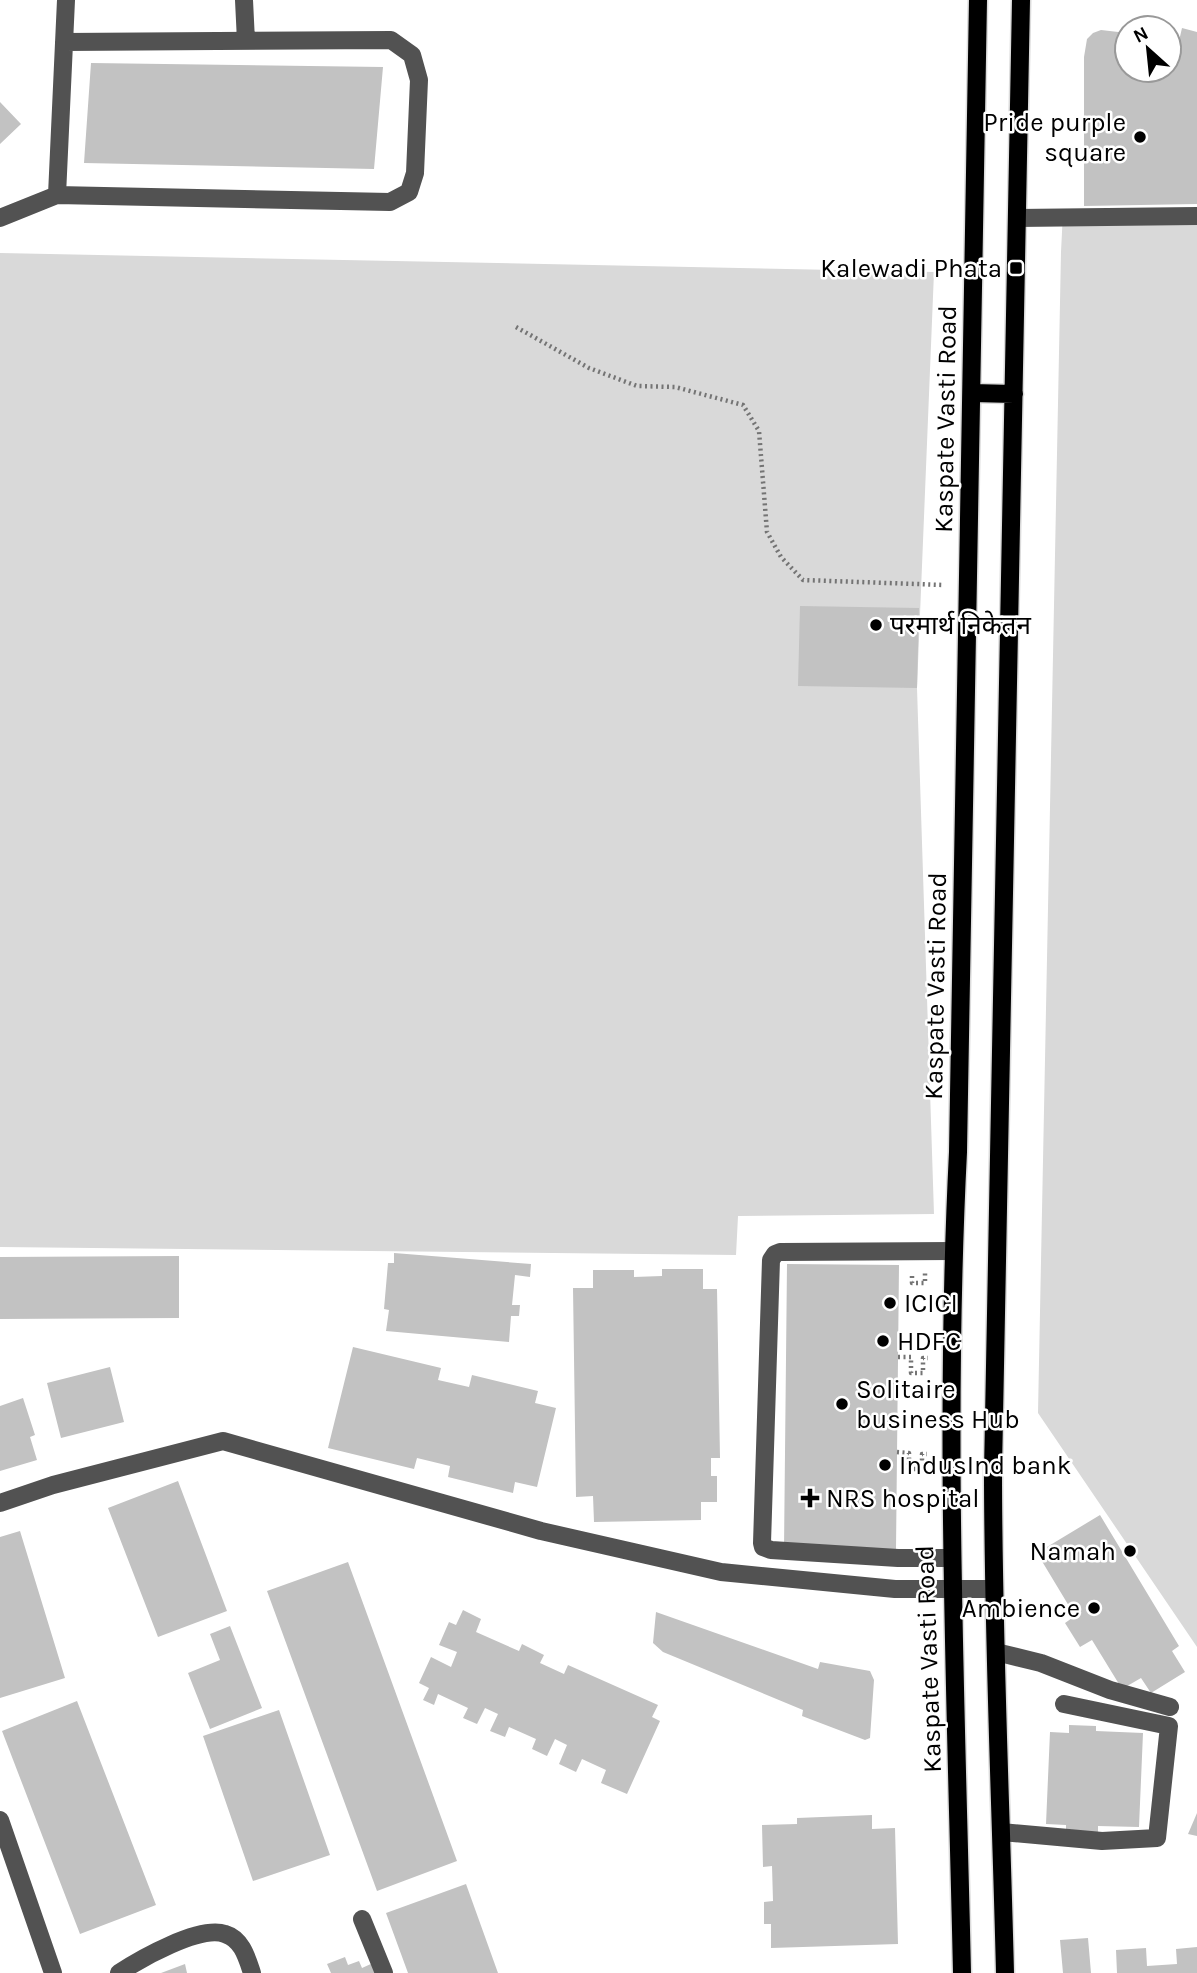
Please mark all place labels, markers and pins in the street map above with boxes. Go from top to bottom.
place label: Pride purple square [983,107,1126,168]
marker: Pride purple square [1132,129,1148,145]
place label: Kalewadi Phata [820,253,1002,284]
marker: Kalewadi Phata [1008,260,1024,276]
place label: परमार्थ निकेतन [890,610,1031,641]
marker: परमार्थ निकेतन [868,617,884,633]
place label: ICICI [904,1288,958,1319]
marker: ICICI [882,1295,898,1311]
place label: HDFC [897,1326,961,1357]
marker: HDFC [875,1333,891,1349]
place label: Solitaire business Hub [856,1374,1020,1435]
marker: Solitaire business Hub [834,1396,850,1412]
place label: IndusInd bank [899,1450,1071,1481]
marker: IndusInd bank [877,1457,893,1473]
place label: NRS hospital [826,1483,979,1514]
marker: NRS hospital [800,1488,820,1508]
place label: Namah [1030,1536,1116,1567]
marker: Namah [1122,1543,1138,1559]
place label: Ambience [962,1593,1080,1624]
marker: Ambience [1086,1600,1102,1616]

